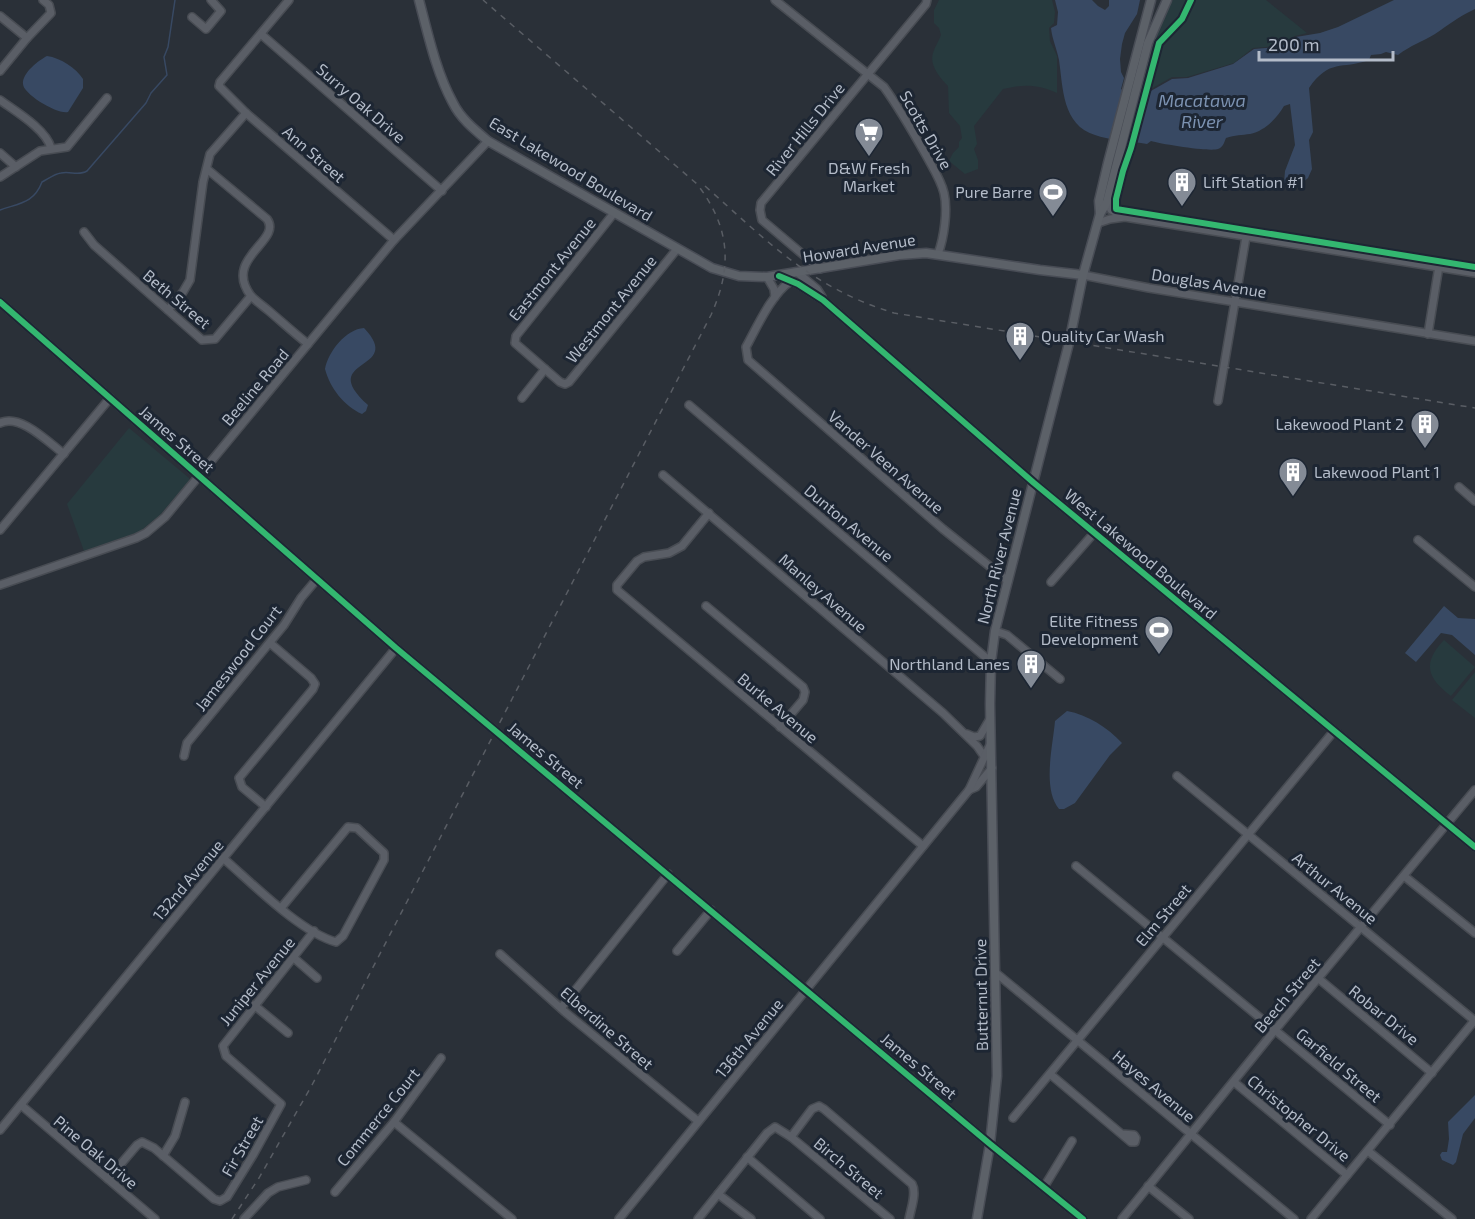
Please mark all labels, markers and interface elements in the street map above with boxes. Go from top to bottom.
scale bar [1259,24,1392,62]
text: 200 m [1268,33,1320,55]
street label: Surry Oak Drive [313,59,410,146]
street label: River Hills Drive [761,78,848,179]
street label: Scotts Drive [896,87,957,172]
water label: Macatawa River [1158,89,1246,132]
street label: East Lakewood Boulevard [486,112,656,225]
supermarket icon: D&W Fresh Market [853,116,885,158]
street label: Ann Street [279,121,349,186]
place label: D&W Fresh Market [828,158,910,195]
building icon: Lift Station #1 [1166,166,1198,208]
place label: Lift Station #1 [1203,172,1304,191]
sports icon: Pure Barre [1037,176,1069,218]
place label: Pure Barre [955,182,1032,201]
street label: Eastmont Avenue [504,213,599,324]
street label: Howard Avenue [801,229,917,266]
street label: Westmont Avenue [561,251,660,366]
street label: Douglas Avenue [1150,264,1268,301]
street label: Beth Street [140,265,215,332]
building icon: Quality Car Wash [1004,320,1036,362]
place label: Quality Car Wash [1041,326,1165,346]
street label: Beeline Road [217,345,292,429]
street label: James Street [136,401,219,476]
street label: Vander Veen Avenue [825,406,948,517]
building icon: Lakewood Plant 2 [1409,408,1441,450]
place label: Lakewood Plant 2 [1276,414,1404,433]
building icon: Lakewood Plant 1 [1277,456,1309,498]
place label: Lakewood Plant 1 [1314,462,1440,481]
street label: Dunton Avenue [801,480,898,565]
street label: West Lakewood Boulevard [1061,484,1221,623]
street label: North River Avenue [972,486,1025,626]
street label: Manley Avenue [775,549,871,636]
street label: Jameswood Court [190,601,285,714]
place label: Elite Fitness Development [1041,611,1138,648]
sports icon: Elite Fitness Development [1143,614,1175,656]
building icon: Northland Lanes [1015,648,1047,690]
place label: Northland Lanes [889,654,1010,673]
street label: Burke Avenue [734,669,822,747]
street label: James Street [505,717,588,792]
street label: 132nd Avenue [148,835,227,924]
street label: Arthur Avenue [1289,848,1382,928]
street label: Elm Street [1131,880,1194,950]
street label: Juniper Avenue [215,933,298,1029]
street label: Butternut Drive [970,939,991,1051]
street label: Beech Street [1250,953,1324,1036]
street label: Robar Drive [1346,981,1423,1049]
street label: Elberdine Street [557,982,658,1073]
street label: 136th Avenue [711,994,786,1081]
street label: Garfield Street [1293,1023,1386,1106]
street label: James Street [878,1028,961,1103]
street label: Hayes Avenue [1109,1046,1199,1125]
street label: Commerce Court [332,1064,423,1170]
street label: Christopher Drive [1244,1070,1355,1165]
street label: Pine Oak Drive [50,1111,142,1192]
street label: Fir Street [217,1112,266,1179]
street label: Birch Street [811,1133,888,1202]

